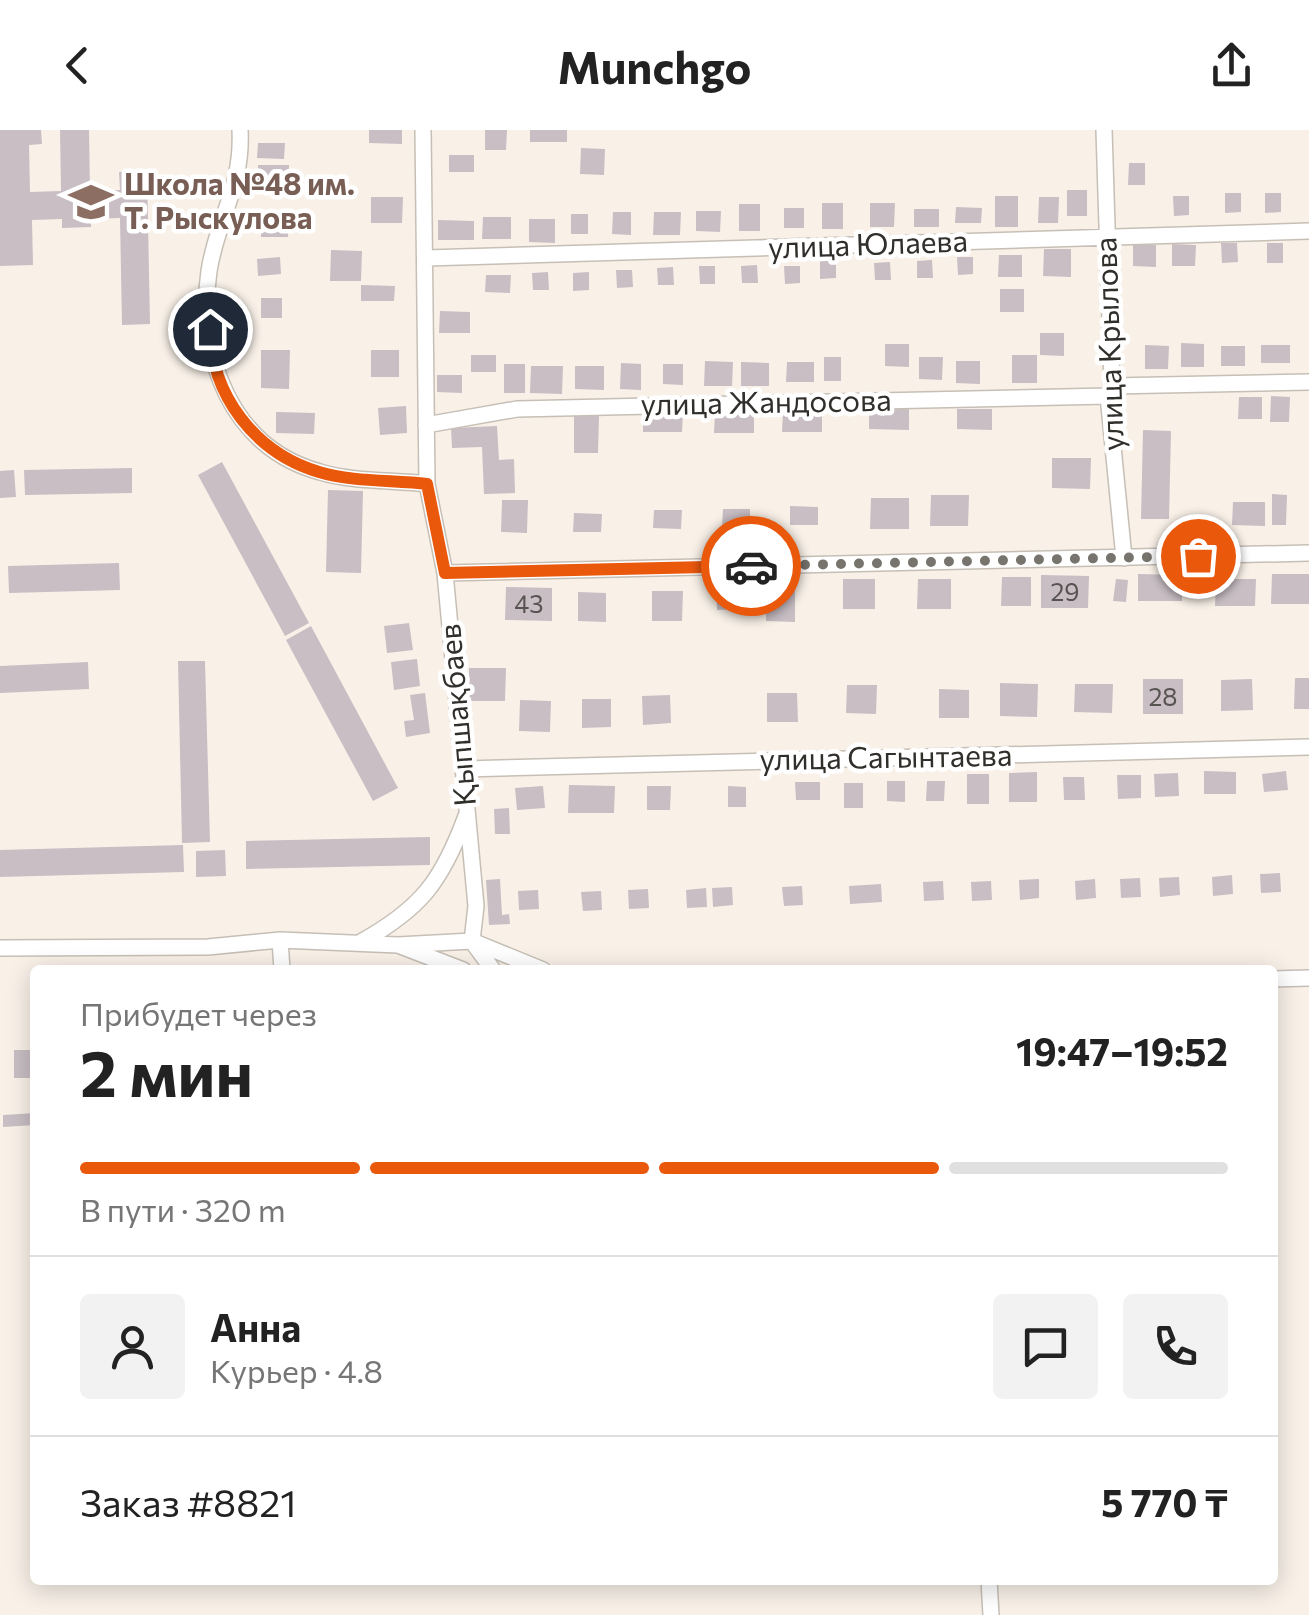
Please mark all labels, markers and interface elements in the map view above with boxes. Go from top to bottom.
icon: back [50,38,105,93]
text: Munchgo [558,38,751,93]
icon: share [1204,38,1259,93]
place label: Школа №48 им. Т. Рыскулова [124,164,355,235]
school or university icon: Школа №48 им. Т. Рыскулова [67,178,115,226]
street label: улица Юлаева [767,221,969,264]
street label: улица Крылова [1085,237,1130,452]
pin [168,287,253,372]
icon: home [183,302,238,357]
street label: улица Жандосова [640,380,892,421]
pin [1156,514,1241,599]
courier [701,516,801,616]
icon: bag [1171,529,1226,584]
icon: car [724,539,779,594]
house number: 29 [1051,576,1079,606]
house number: 43 [514,588,544,618]
street label: Қыпшақбаев [429,622,482,808]
house number: 28 [1149,681,1177,711]
street label: улица Сагынтаева [759,735,1013,776]
text: Прибудет через [80,993,317,1033]
text: 19:47–19:52 [1016,1027,1228,1074]
text: 2 мин [80,1031,253,1110]
text: В пути · 320 m [80,1189,286,1229]
button: person [80,1294,185,1399]
button: chat [993,1294,1098,1399]
button: phone [1123,1294,1228,1399]
text: Анна [210,1303,301,1350]
text: Курьер · 4.8 [210,1350,383,1390]
text: Заказ #8821 [80,1478,296,1525]
text: 5 770 ₸ [1101,1478,1228,1525]

